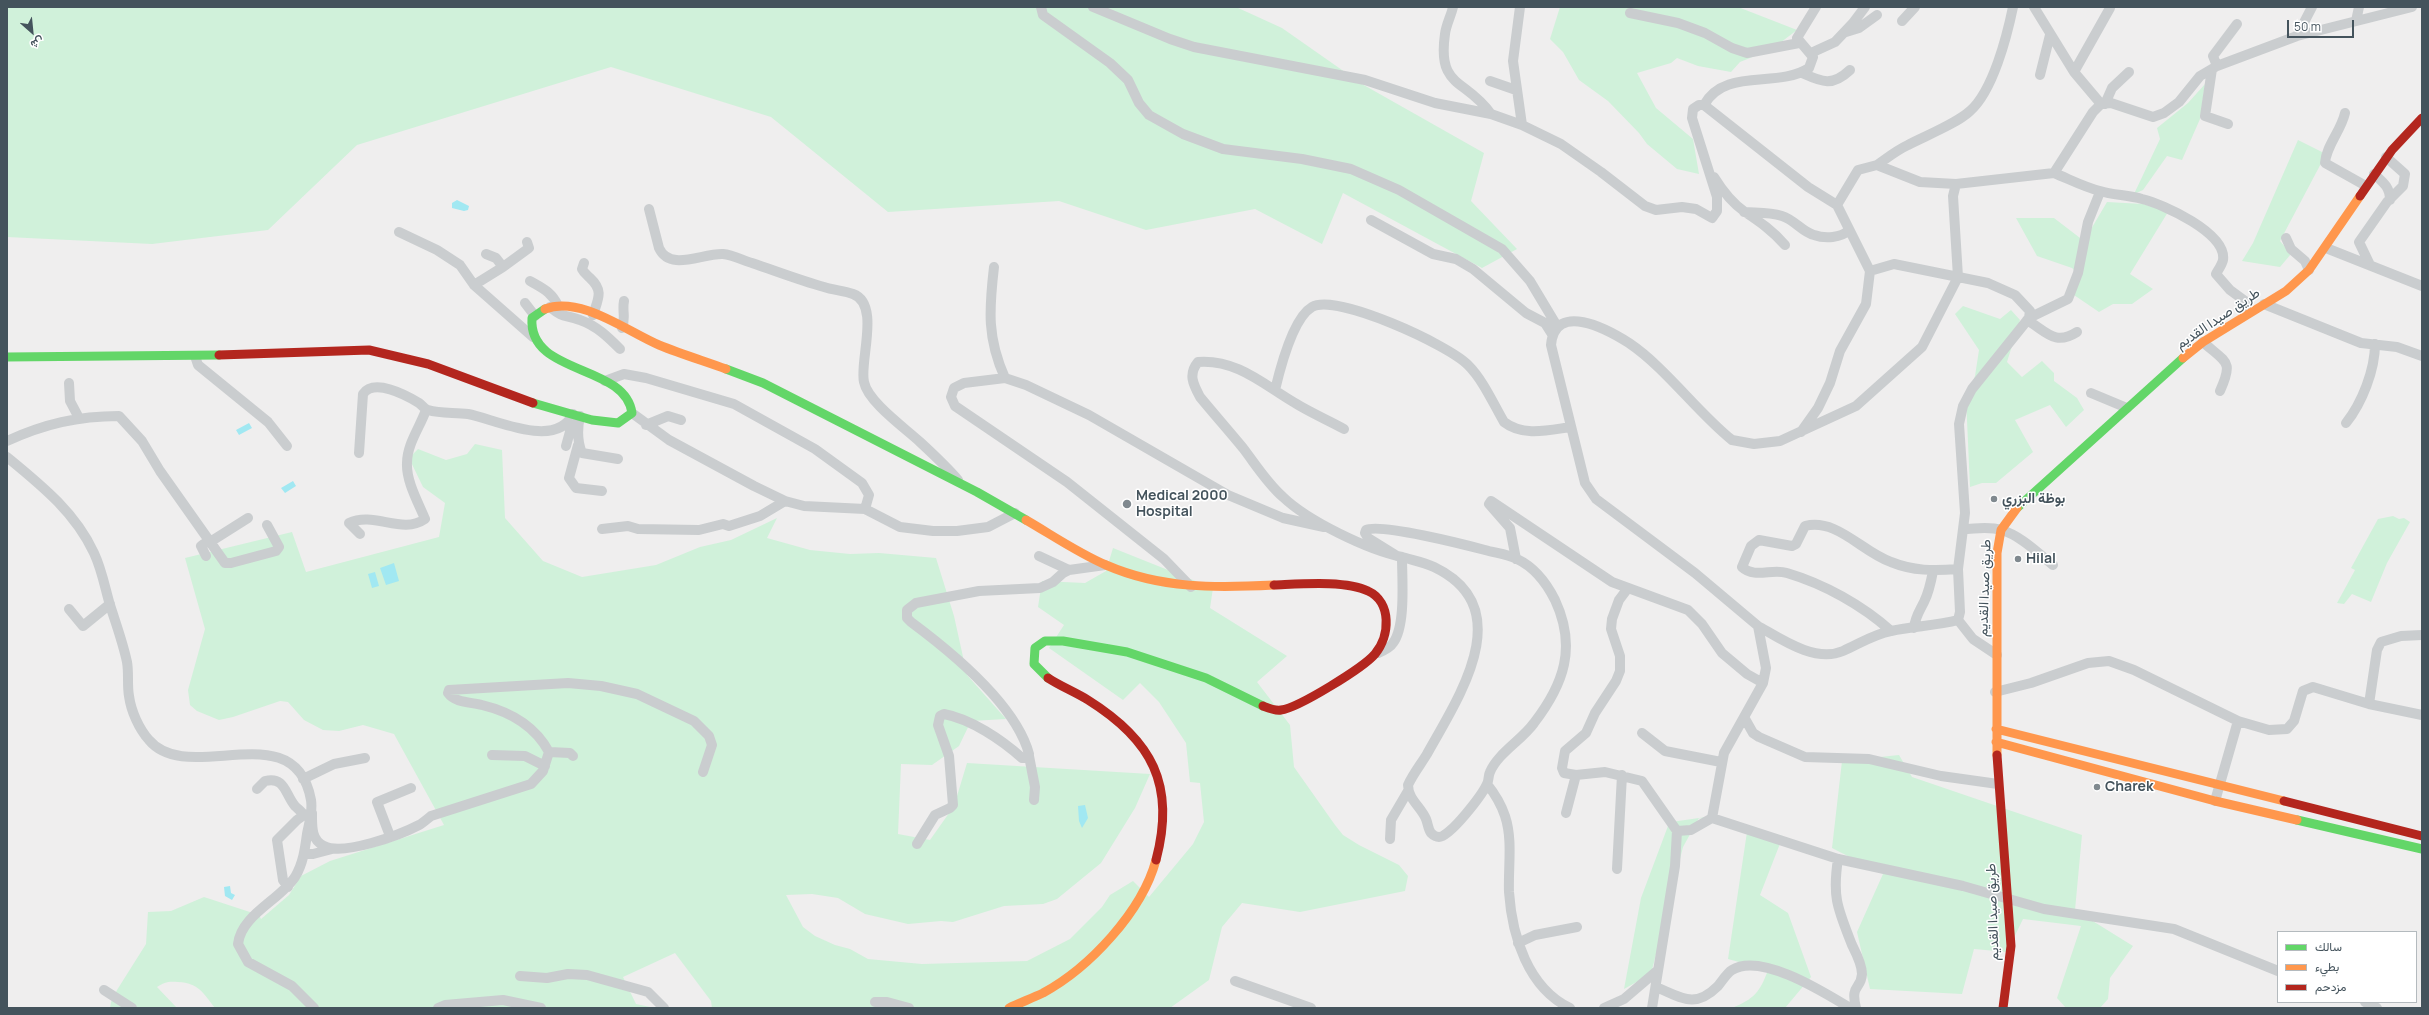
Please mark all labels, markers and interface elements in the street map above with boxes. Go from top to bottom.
north arrow [12,12,52,52]
scale bar [2289,12,2356,38]
text: 50 m [2294,18,2321,35]
text: ش [28,33,47,53]
street label: طريق صيدا القديم [2173,285,2263,353]
place label: Medical 2000 Hospital [1136,488,1228,520]
place label: بوظة البزري [2002,491,2065,507]
marker: بوظة البزري [1989,494,1999,504]
marker: Medical 2000 Hospital [1121,498,1133,510]
street label: طريق صيدا القديم [1975,539,1995,637]
place label: Hilal [2026,551,2056,567]
marker: Hilal [2013,554,2023,564]
place label: Charek [2105,779,2154,795]
marker: Charek [2092,782,2102,792]
street label: طريق صيدا القديم [1983,863,2003,961]
legend [2277,931,2417,1003]
text: سالك [2315,938,2342,955]
text: بطيء [2315,958,2339,975]
text: مزدحم [2315,978,2346,995]

